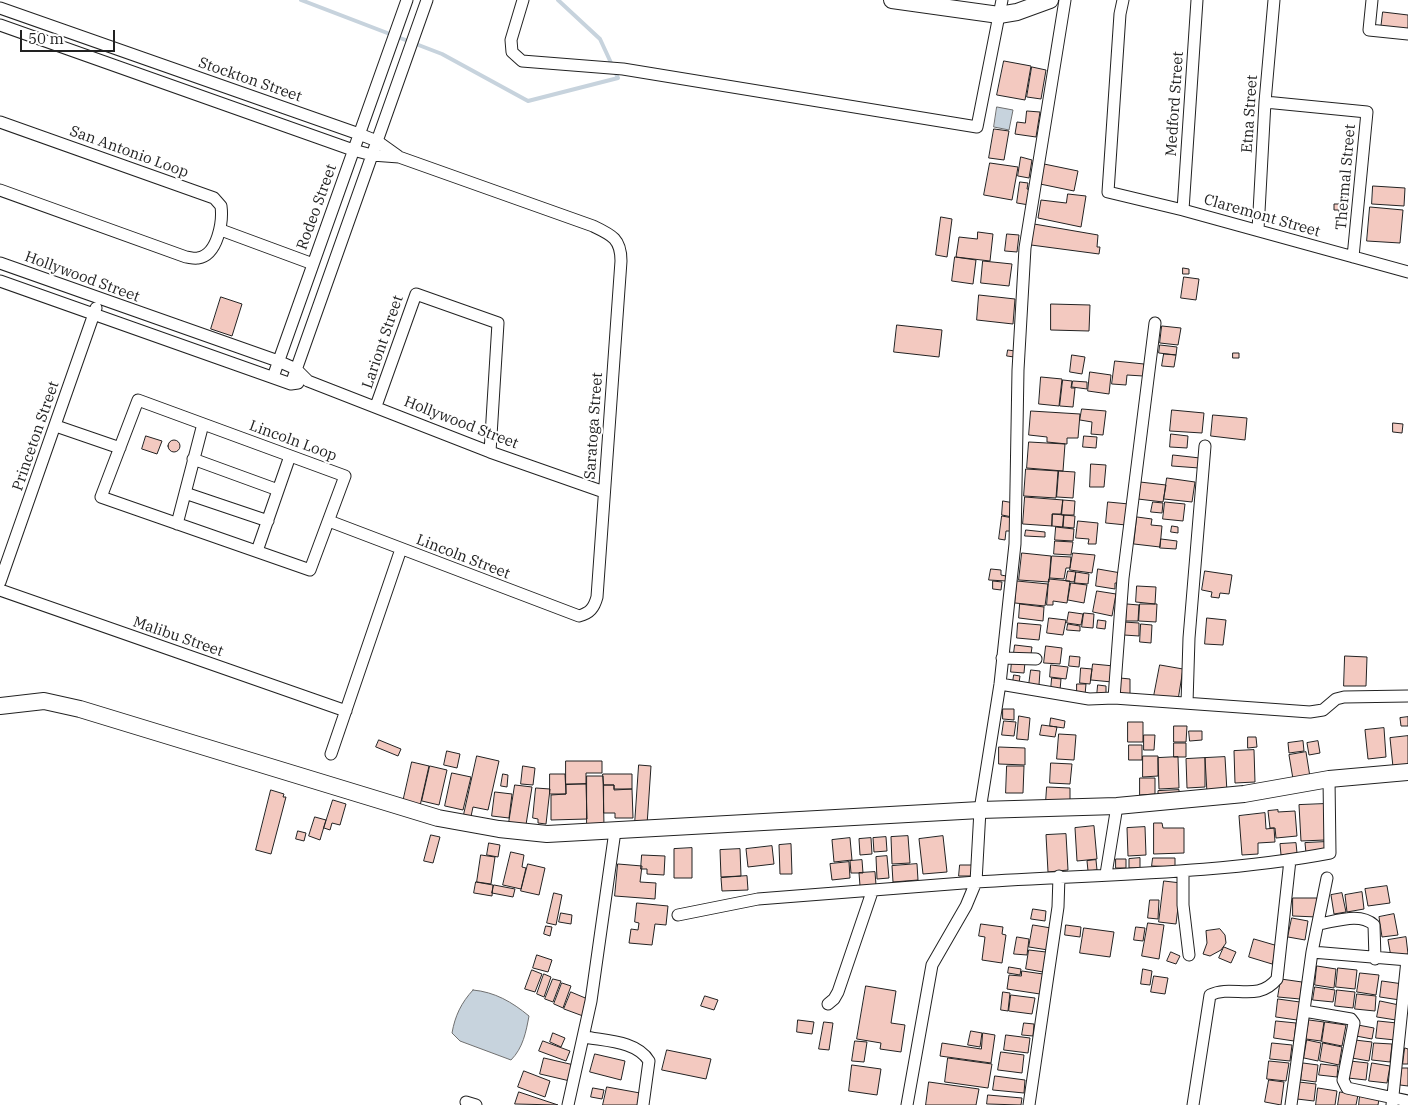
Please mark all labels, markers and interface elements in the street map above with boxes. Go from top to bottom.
scale bar [22,20,118,52]
text: 50 m [28,29,64,48]
street label: Medford Street [1162,51,1188,157]
street label: Stockton Street [196,54,304,106]
street label: Etna Street [1238,74,1262,154]
street label: San Antonio Loop [67,122,191,182]
street label: Thermal Street [1332,123,1360,231]
street label: Rodeo Street [293,162,341,252]
street label: Claremont Street [1202,191,1322,241]
street label: Hollywood Street [22,248,142,306]
street label: Lariont Street [359,293,407,391]
street label: Saratoga Street [581,372,607,480]
street label: Princeton Street [9,379,63,493]
street label: Hollywood Street [401,393,521,453]
street label: Lincoln Loop [247,417,339,465]
street label: Lincoln Street [414,531,512,583]
street label: Malibu Street [130,613,226,661]

